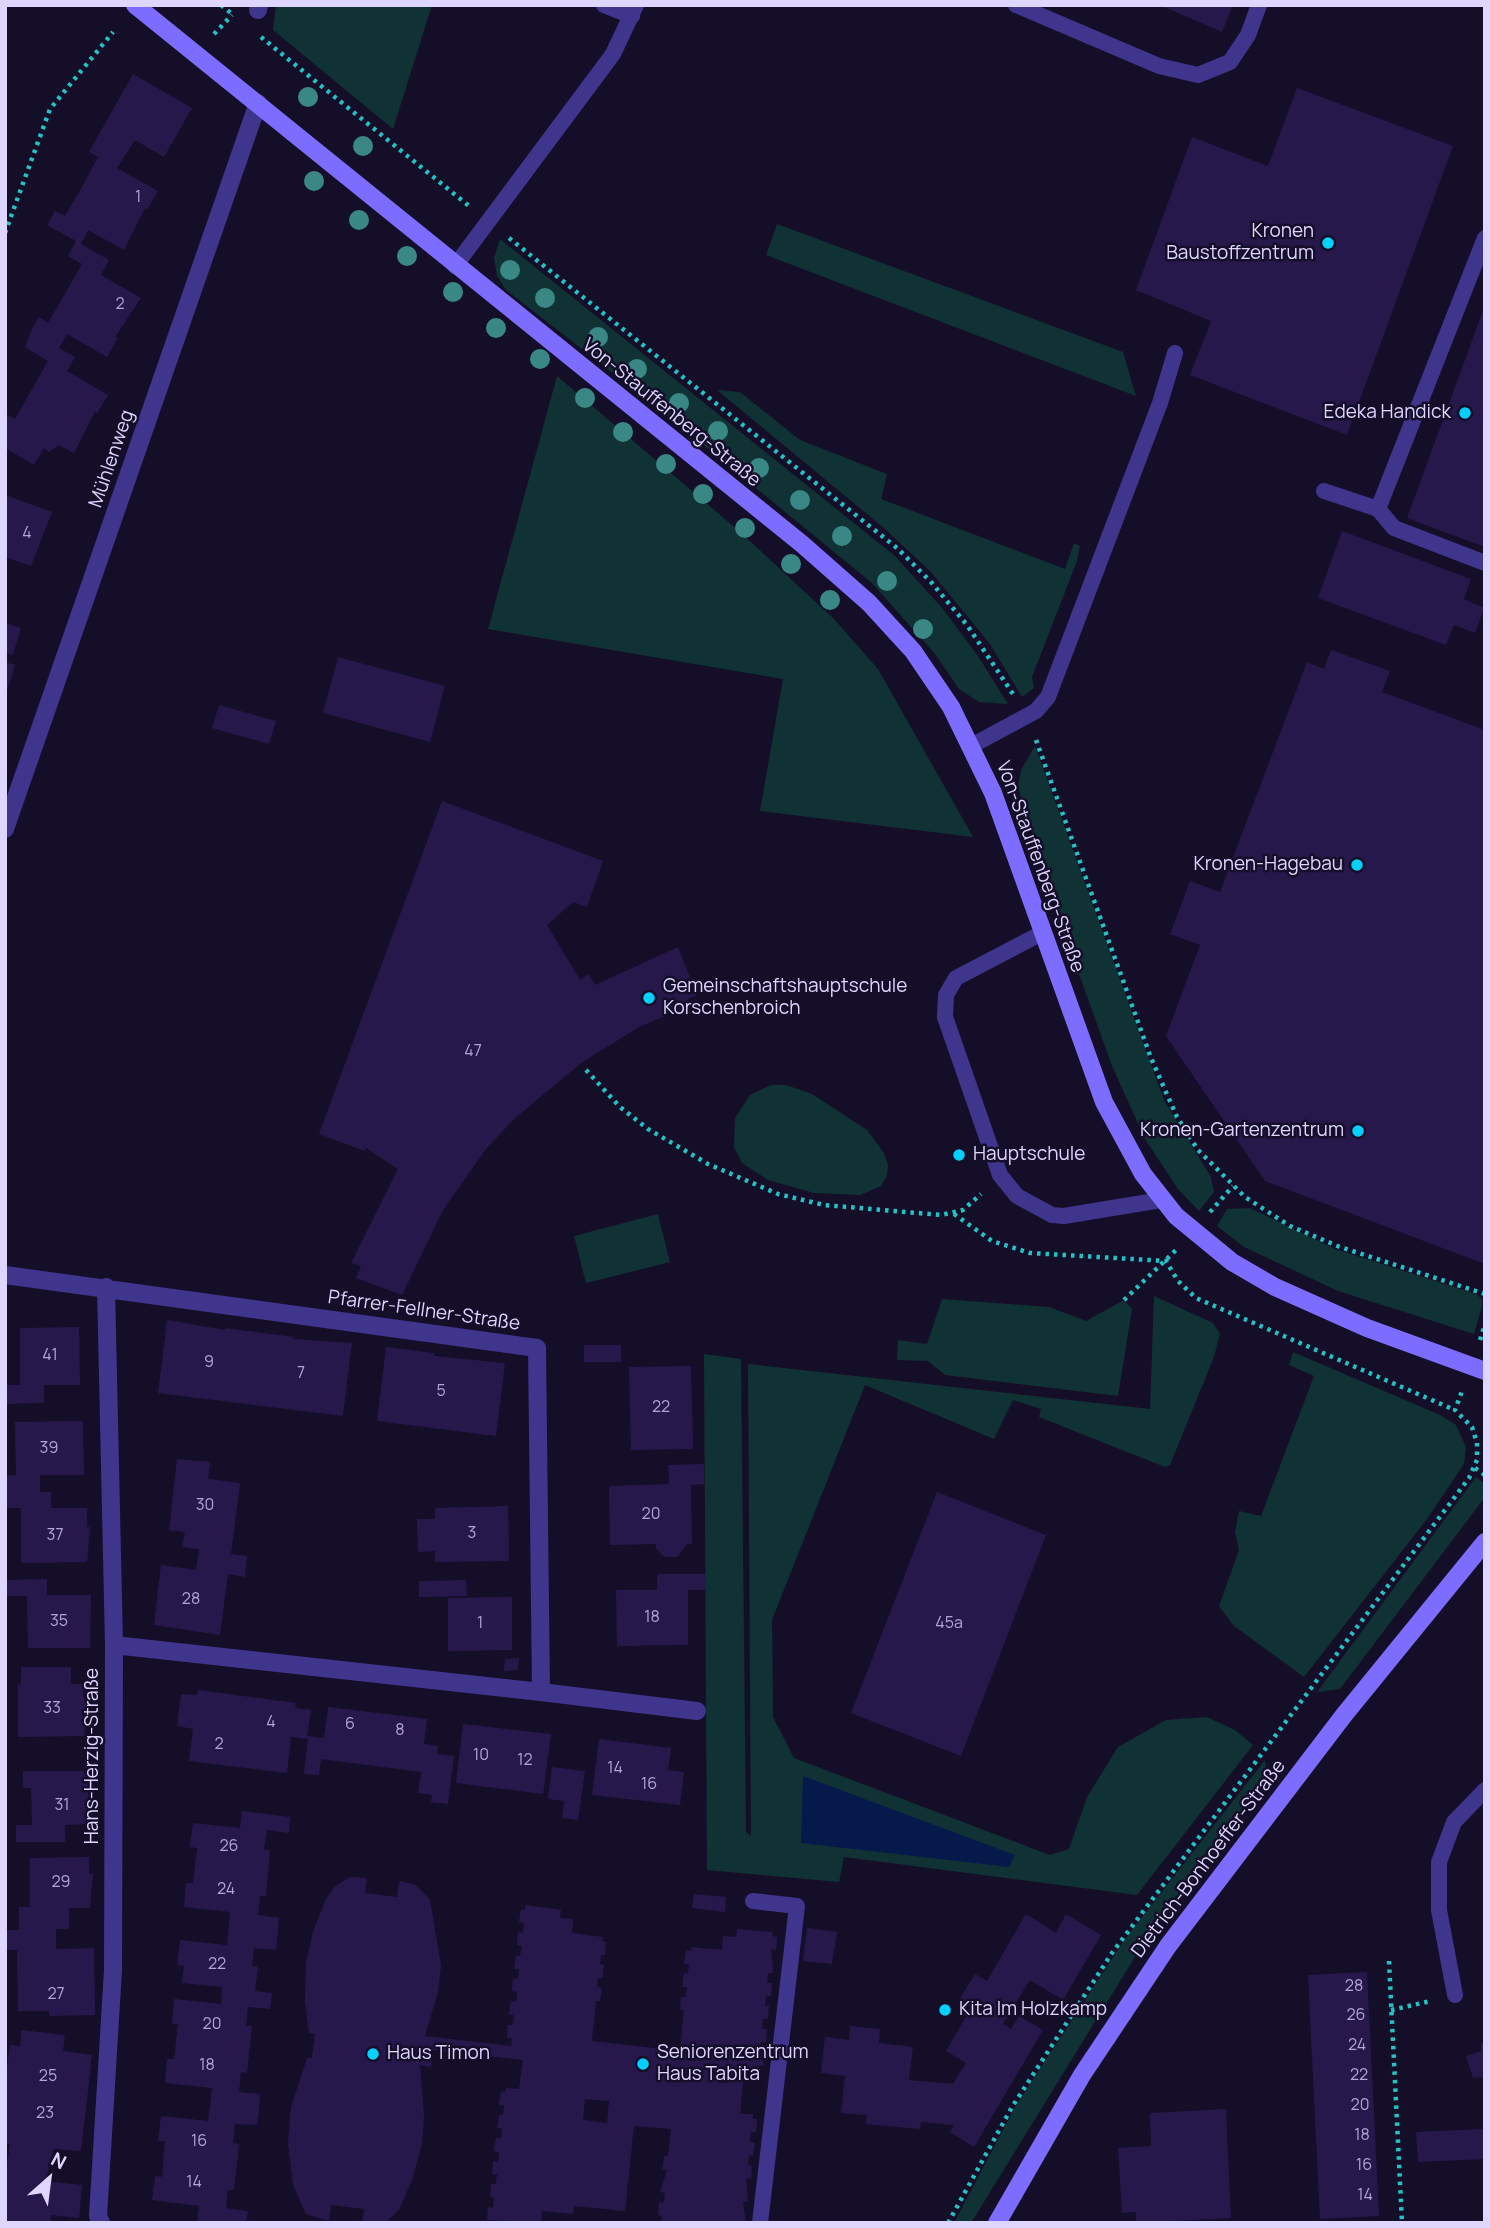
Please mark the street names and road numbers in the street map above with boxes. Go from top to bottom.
street label: Von-Stauffenberg-Straße [577,334,765,492]
street label: Mühlenweg [85,407,139,511]
street label: Von-Stauffenberg-Straße [991,758,1089,976]
street label: Pfarrer-Fellner-Straße [326,1286,522,1336]
street label: Hans-Herzig-Straße [82,1668,104,1844]
street label: Dietrich-Bonhoeffer-Straße [1127,1756,1291,1962]

